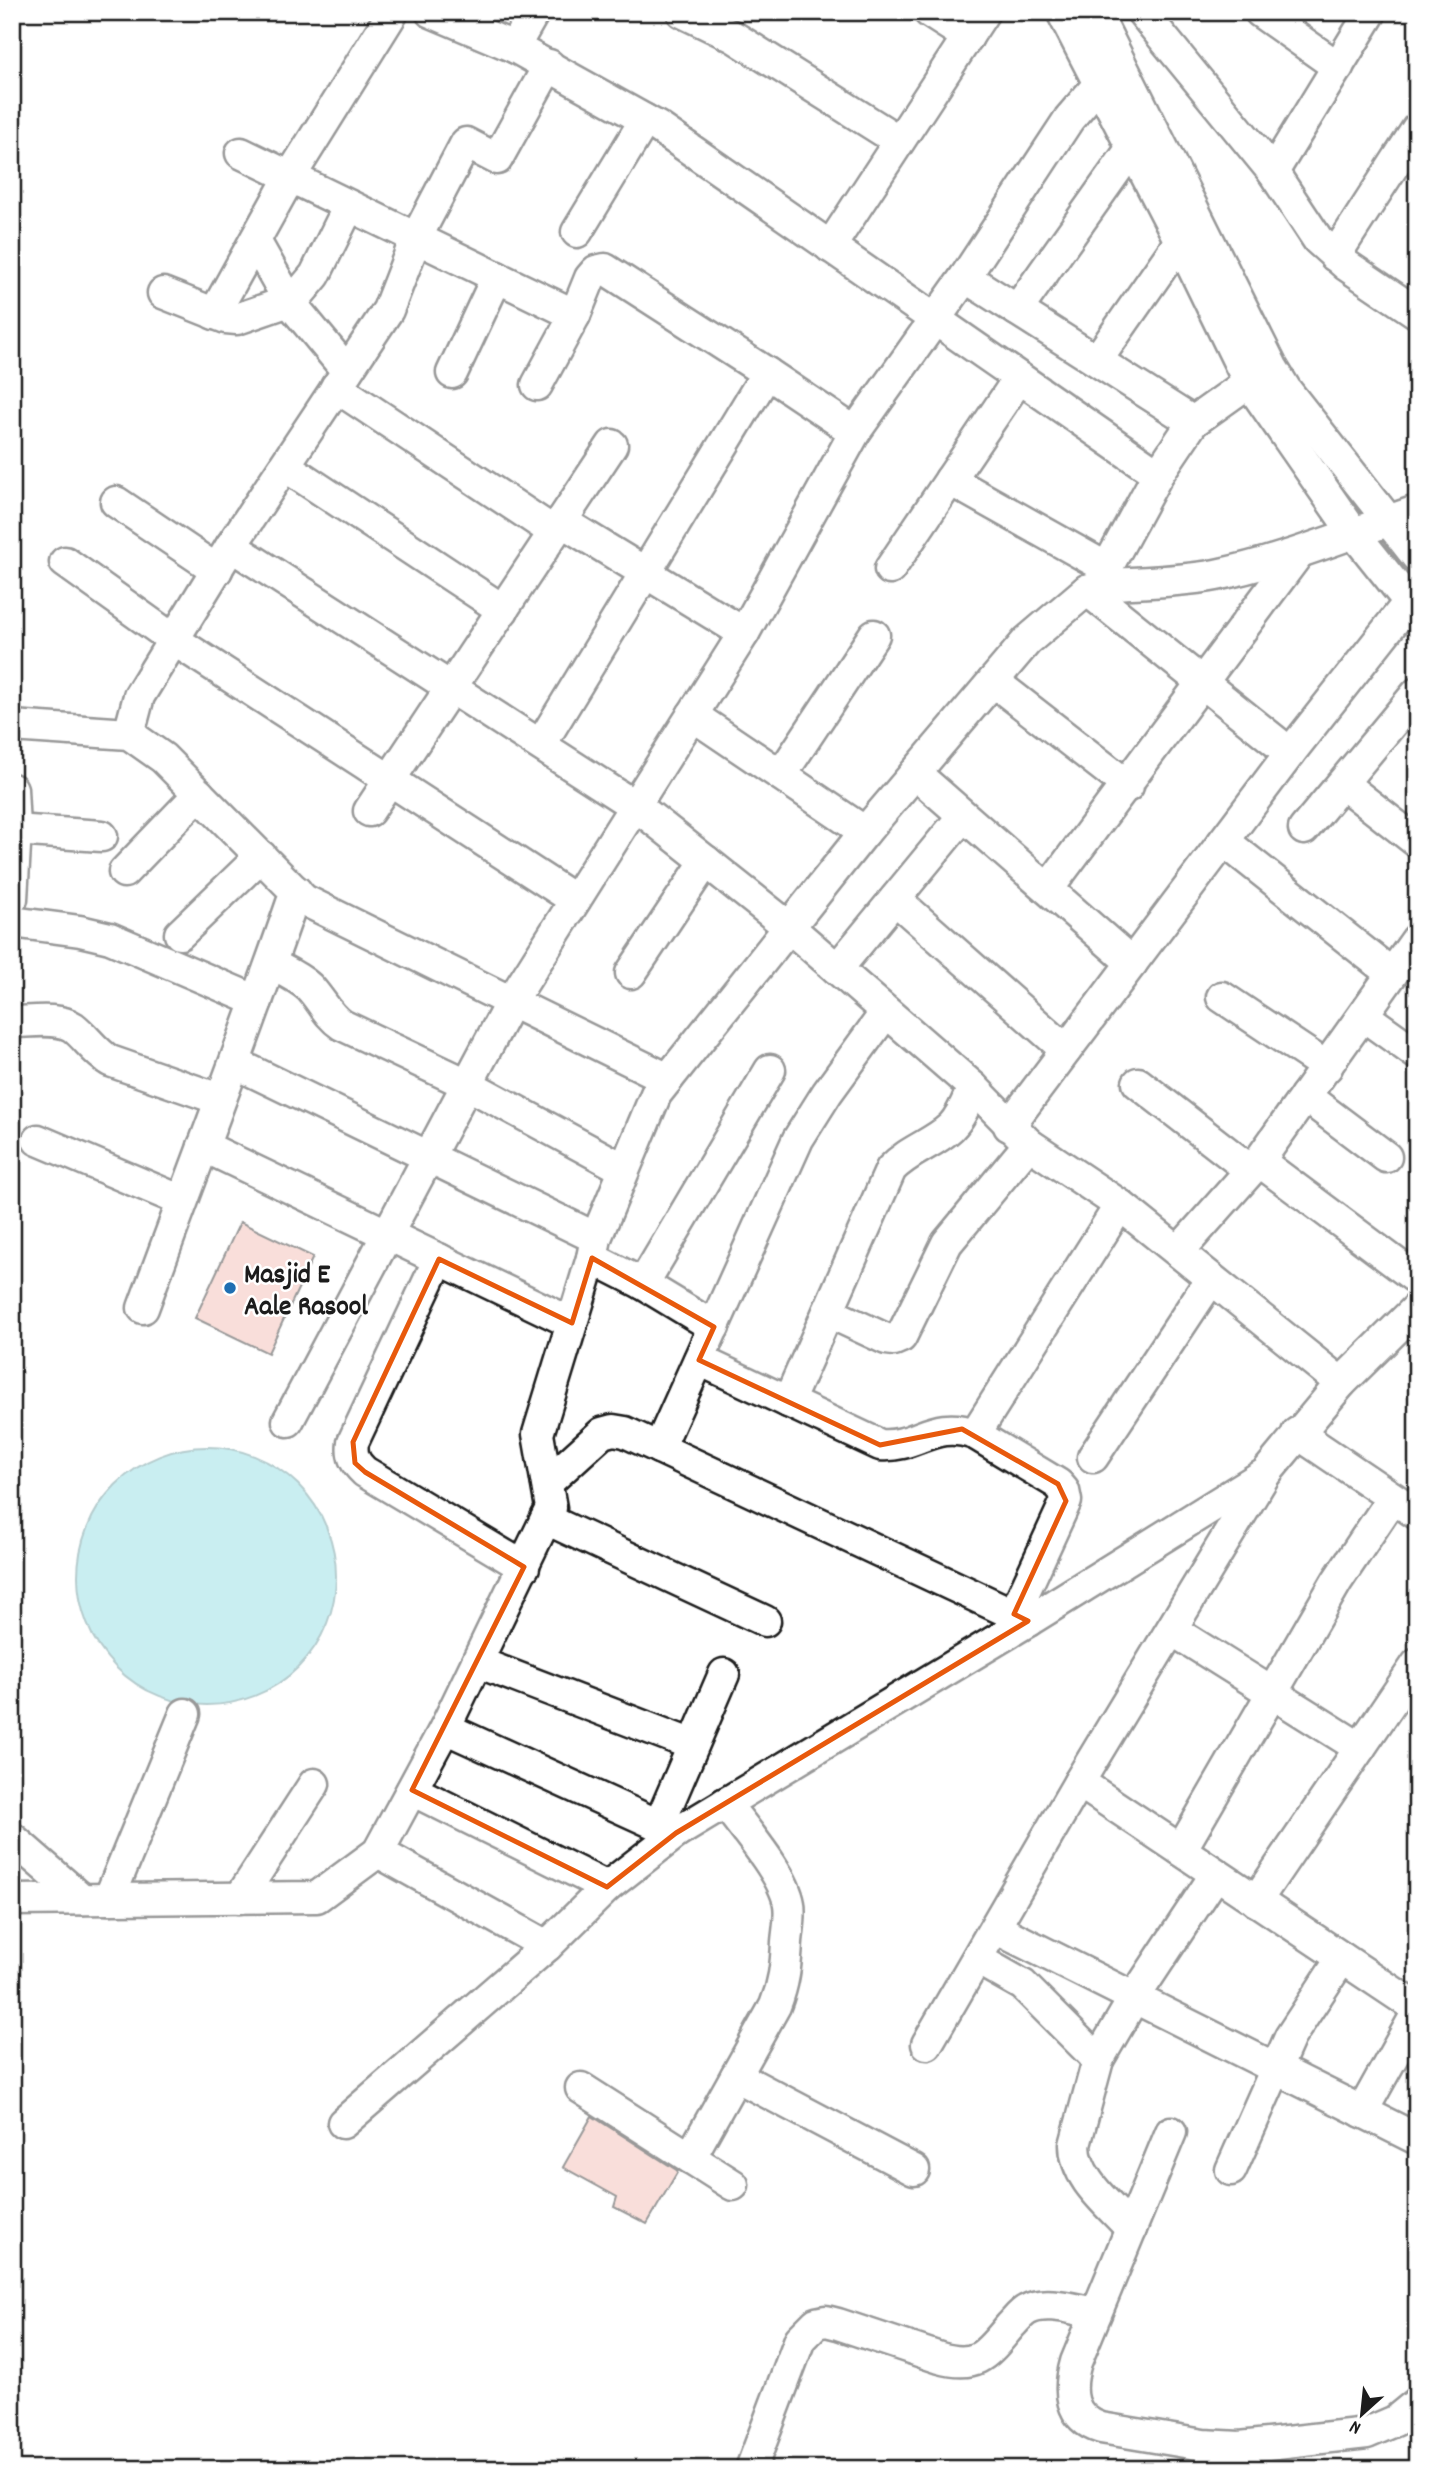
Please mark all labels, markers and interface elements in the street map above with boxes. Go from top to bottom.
place label: Masjid E Aale Rasool [244,1257,368,1329]
marker: Masjid E Aale Rasool [222,1280,238,1296]
north arrow [1328,2380,1398,2450]
text: N [1346,2412,1366,2440]

